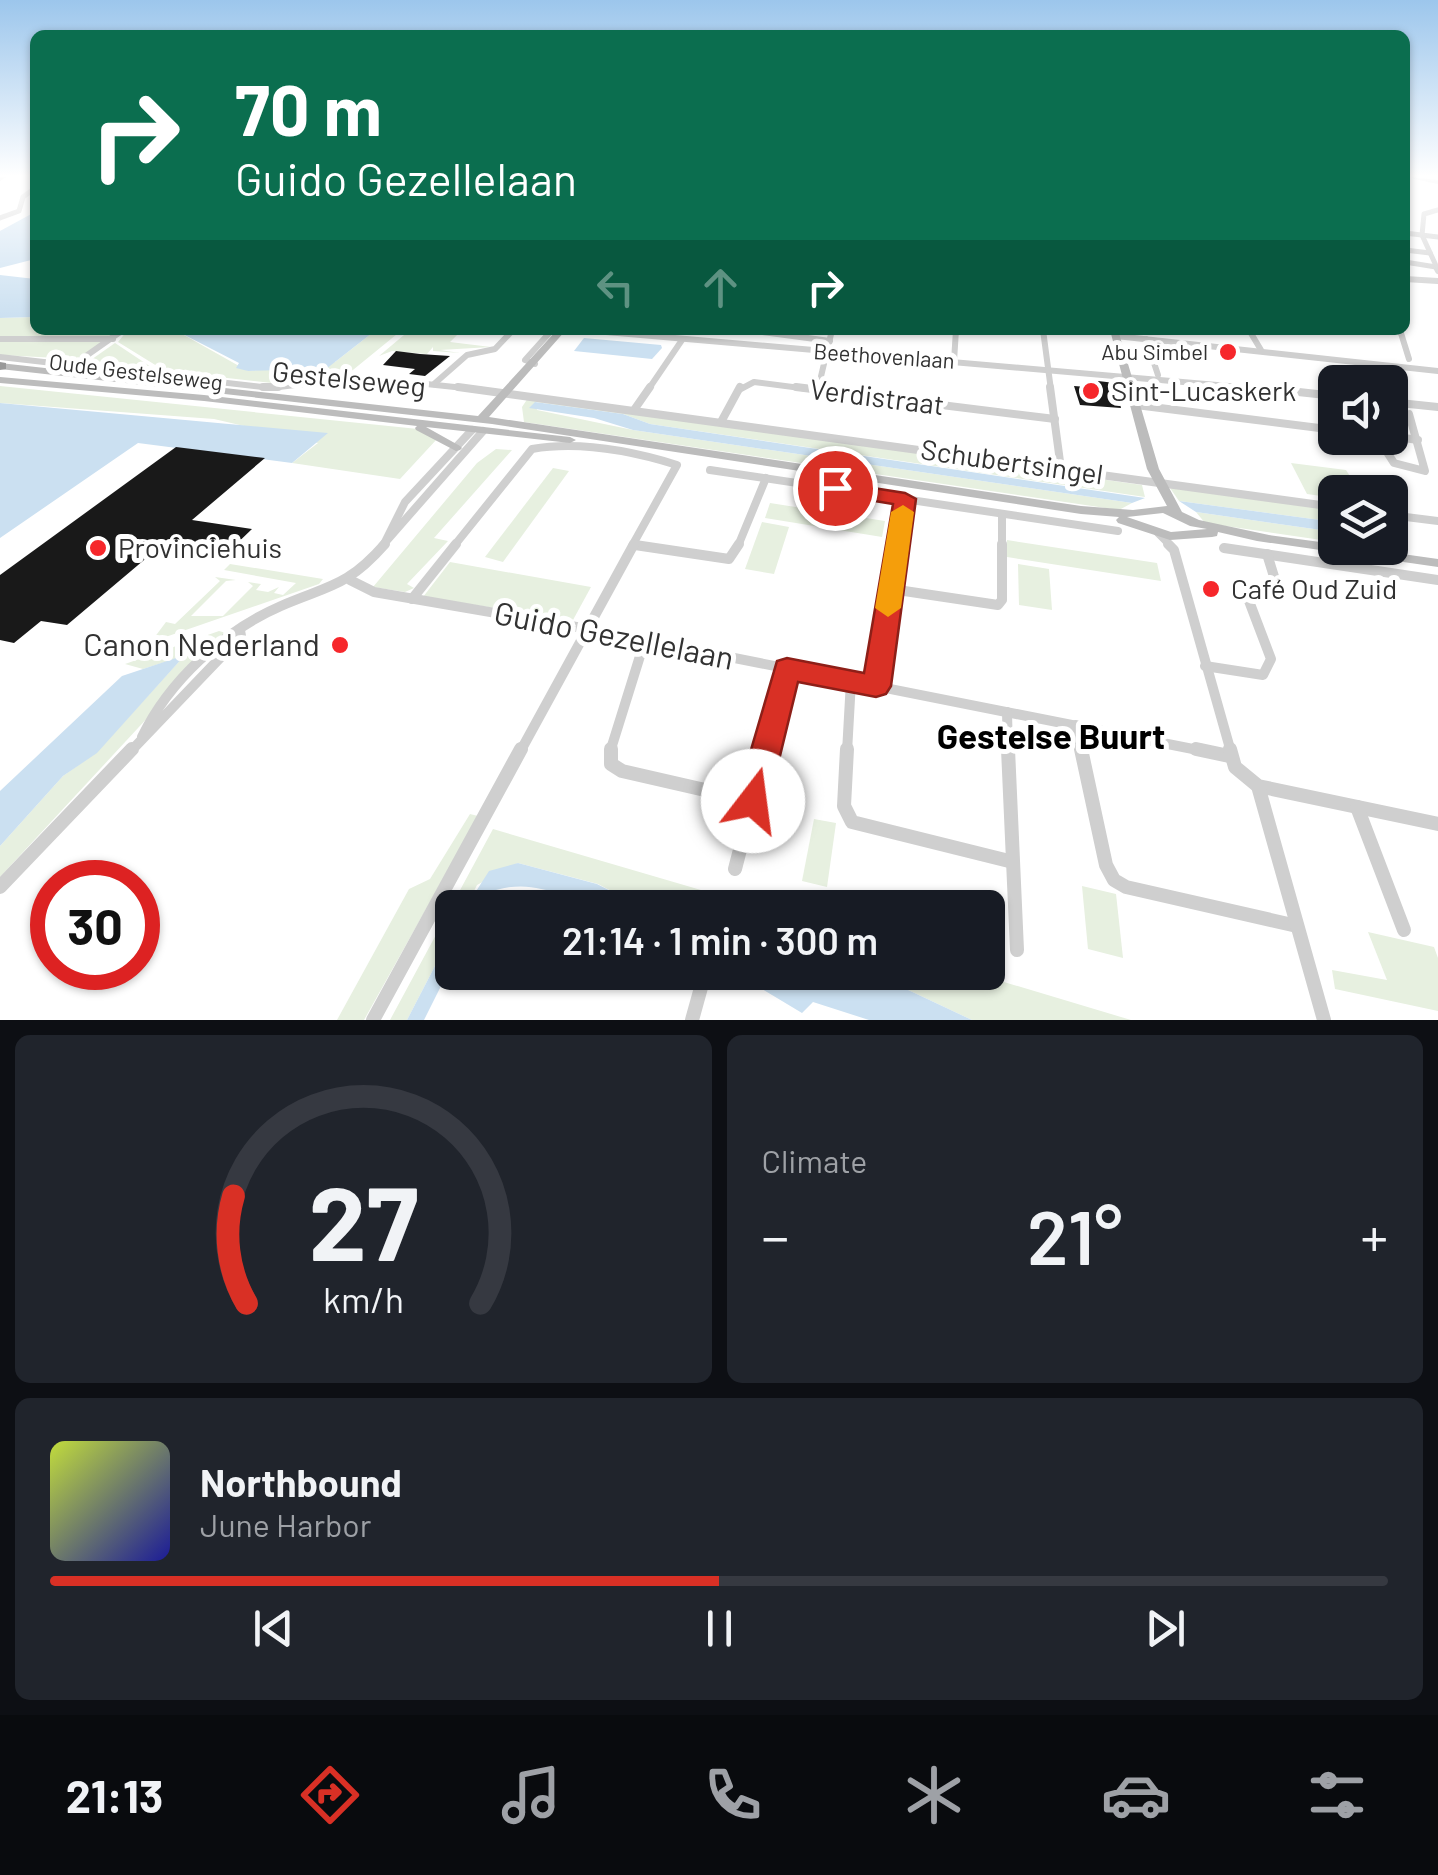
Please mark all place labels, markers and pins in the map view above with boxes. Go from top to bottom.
place label: Abu Simbel [1101,338,1208,364]
marker: Abu Simbel [1217,341,1239,363]
place label: Sint-Lucaskerk [1111,373,1296,407]
marker: Sint-Lucaskerk [1080,380,1102,402]
pin [793,446,878,531]
place label: Provinciehuis [118,530,282,564]
marker: Provinciehuis [87,537,109,559]
place label: Café Oud Zuid [1231,571,1397,605]
marker: Café Oud Zuid [1200,578,1222,600]
place label: Canon Nederland [83,624,320,662]
marker: Canon Nederland [329,634,351,656]

